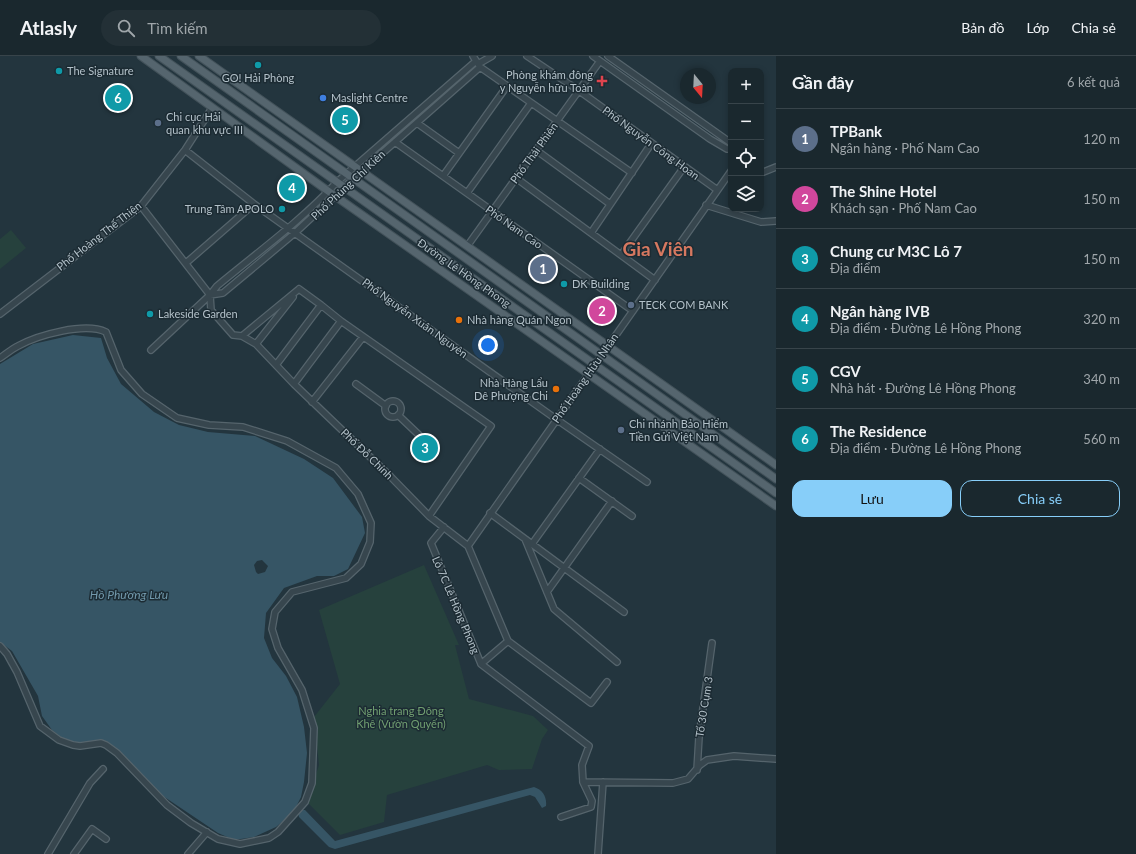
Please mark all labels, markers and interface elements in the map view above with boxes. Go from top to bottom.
search box [101,10,381,46]
text: Atlasly [20,16,77,39]
icon: search [115,17,137,39]
text: Tìm kiếm [147,19,208,37]
text: Bản đồ [961,19,1004,36]
text: Lớp [1026,19,1049,36]
text: Chia sẻ [1071,19,1116,36]
marker: GO! Hải Phòng [253,60,263,70]
place label: The Signature [67,64,134,77]
marker: The Signature [54,66,64,76]
place label: Phòng khám đông y Nguyễn hữu Toàn [500,68,593,94]
north arrow [680,68,716,104]
map controls [728,68,764,212]
button: + [728,68,764,104]
place label: GO! Hải Phòng [222,71,295,84]
text: Gần đây [792,72,854,93]
text: 6 kết quả [1067,74,1120,90]
marker: Phòng khám đông y Nguyễn hữu Toàn [596,75,608,87]
pin: 6 [105,83,131,113]
place label: Maslight Centre [331,91,408,104]
marker: Maslight Centre [318,93,328,103]
street label: Phố Nguyễn Công Hoan [600,103,702,182]
button: − [728,104,764,140]
pin: 5 [332,105,358,135]
place label: Chi cục Hải quan khu vực III [166,110,243,136]
marker: Chi cục Hải quan khu vực III [153,118,163,128]
street label: Phố Thái Phiên [507,120,560,186]
text: TPBank [830,122,882,140]
text: 1 [801,131,809,147]
text: 120 m [1083,131,1120,147]
button: locate [728,140,764,176]
text: Ngân hàng · Phố Nam Cao [830,140,980,156]
street label: Phố Phùng Chí Kiên [308,147,387,222]
pin: 4 [279,173,305,203]
button: layers [728,176,764,212]
text: The Shine Hotel [830,182,937,200]
text: 2 [801,191,809,207]
text: 150 m [1083,191,1120,207]
street label: Phố Hoàng Thế Thiện [54,198,144,273]
text: Khách sạn · Phố Nam Cao [830,200,977,216]
place label: Trung Tâm APOLO [185,202,274,215]
street label: Phố Nam Cao [483,202,545,251]
marker: Trung Tâm APOLO [277,204,287,214]
street label: Đường Lê Hồng Phong [415,236,514,310]
district label: Gia Viên [622,237,694,260]
text: Chung cư M3C Lô 7 [830,242,962,260]
text: 3 [801,251,809,267]
text: 150 m [1083,251,1120,267]
pin: 1 [530,254,556,284]
text: Địa điểm [830,260,881,276]
street label: Phố Nguyễn Xuân Nguyên [360,275,470,360]
place label: DK Building [572,277,630,290]
marker: DK Building [559,279,569,289]
pin: 2 [589,296,615,326]
place label: TECK COM BANK [639,298,729,311]
marker: TECK COM BANK [626,300,636,310]
text: Ngân hàng IVB [830,302,930,320]
place label: Lakeside Garden [158,307,238,320]
marker: Lakeside Garden [145,309,155,319]
text: 4 [801,311,809,327]
text: 320 m [1083,311,1120,327]
place label: Nhà hàng Quán Ngon [467,313,572,326]
marker: Nhà hàng Quán Ngon [454,315,464,325]
text: Địa điểm · Đường Lê Hồng Phong [830,320,1021,336]
street label: Phố Hoàng Hữu Nhân [549,330,621,425]
your location [478,335,498,355]
text: CGV [830,362,861,380]
text: 5 [801,371,809,387]
text: 340 m [1083,371,1120,387]
place label: Nhà Hàng Lẩu Dê Phượng Chi [474,376,548,402]
text: Nhà hát · Đường Lê Hồng Phong [830,380,1016,396]
marker: Nhà Hàng Lẩu Dê Phượng Chi [551,384,561,394]
place label: Chi nhánh Bảo Hiểm Tiền Gửi Việt Nam [629,417,728,443]
text: The Residence [830,422,927,440]
street label: Phố Đỗ Chính [339,425,396,482]
marker: Chi nhánh Bảo Hiểm Tiền Gửi Việt Nam [616,425,626,435]
text: 6 [801,431,809,447]
text: 560 m [1083,431,1120,447]
pin: 3 [412,433,438,463]
text: Địa điểm · Đường Lê Hồng Phong [830,440,1021,456]
button: Lưu [792,480,952,517]
button: Chia sẻ [960,480,1120,517]
street label: Lô 7C Lê Hồng Phong [430,554,483,656]
water label: Hồ Phương Lưu [90,587,168,602]
street label: Tổ 30 Cụm 3 [692,676,715,738]
park label: Nghia trang Đông Khê (Vườn Quyến) [356,704,446,730]

